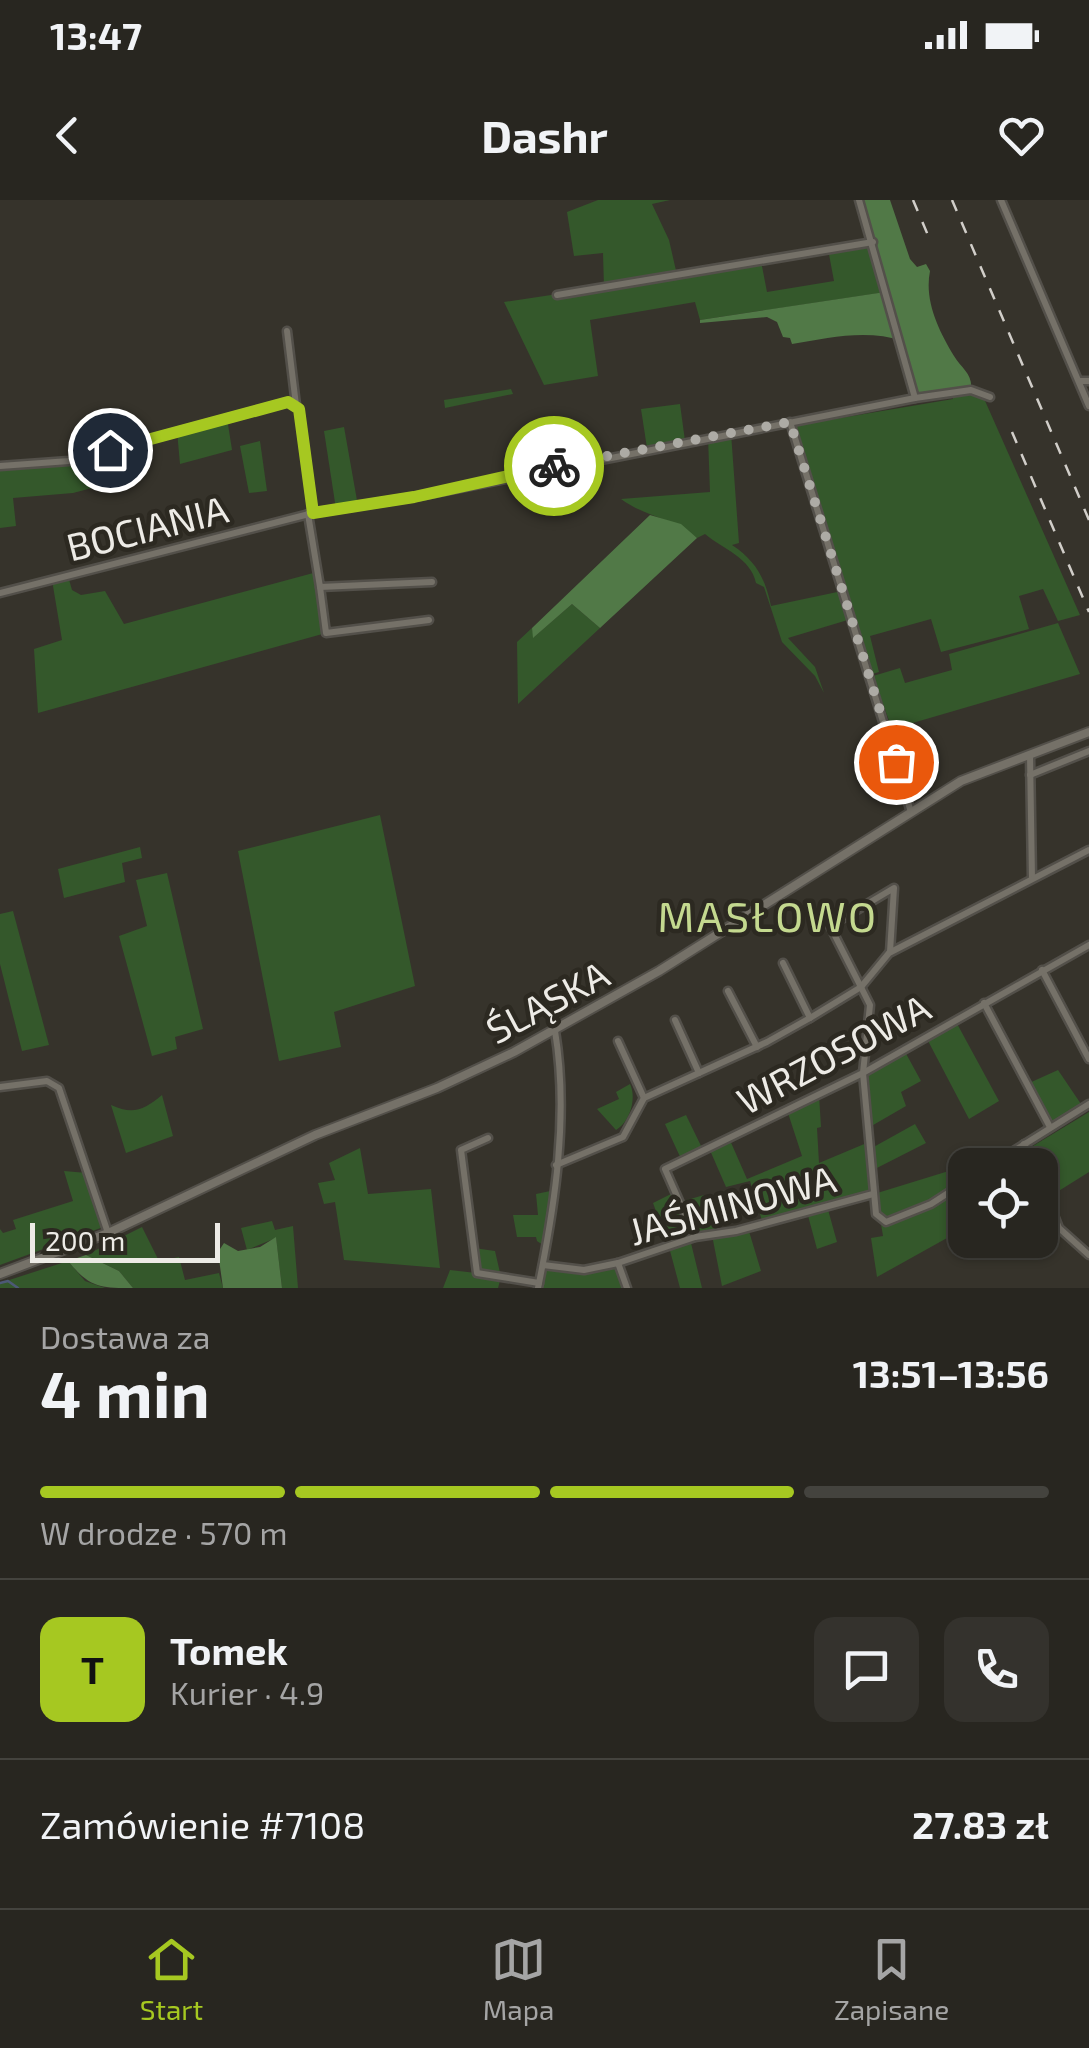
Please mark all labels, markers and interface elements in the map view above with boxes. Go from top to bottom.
text: 13:47 [50,12,142,58]
icon: back [40,108,95,163]
text: Dashr [481,108,608,162]
icon: heart [994,108,1049,163]
pin [68,408,153,493]
courier [504,416,604,516]
icon: home [83,423,138,478]
icon: bike [527,439,582,494]
street label: BOCIANIA [62,485,233,569]
pin [854,720,939,805]
icon: bag [869,735,924,790]
district label: MASŁOWO [657,890,879,940]
street label: ŚLĄSKA [478,950,616,1052]
street label: WRZOSOWA [729,983,938,1123]
map controls [948,1148,1058,1258]
button: locate [948,1148,1058,1258]
street label: JAŚMINOWA [624,1154,841,1254]
scale bar [30,1218,220,1262]
text: 200 m [45,1223,125,1257]
text: Dostawa za [40,1317,210,1355]
text: 13:51–13:56 [853,1350,1049,1396]
text: 4 min [40,1353,210,1431]
text: W drodze · 570 m [40,1513,288,1551]
button: chat [814,1617,919,1722]
button: phone [944,1617,1049,1722]
text: Tomek [170,1627,288,1673]
text: T [81,1646,104,1692]
text: Kurier · 4.9 [170,1673,324,1711]
text: Zamówienie #7108 [40,1801,365,1847]
text: 27.83 zł [912,1801,1049,1847]
tab: Start [140,1932,203,2026]
tab: Mapa [483,1932,554,2026]
tab: Zapisane [834,1932,949,2026]

